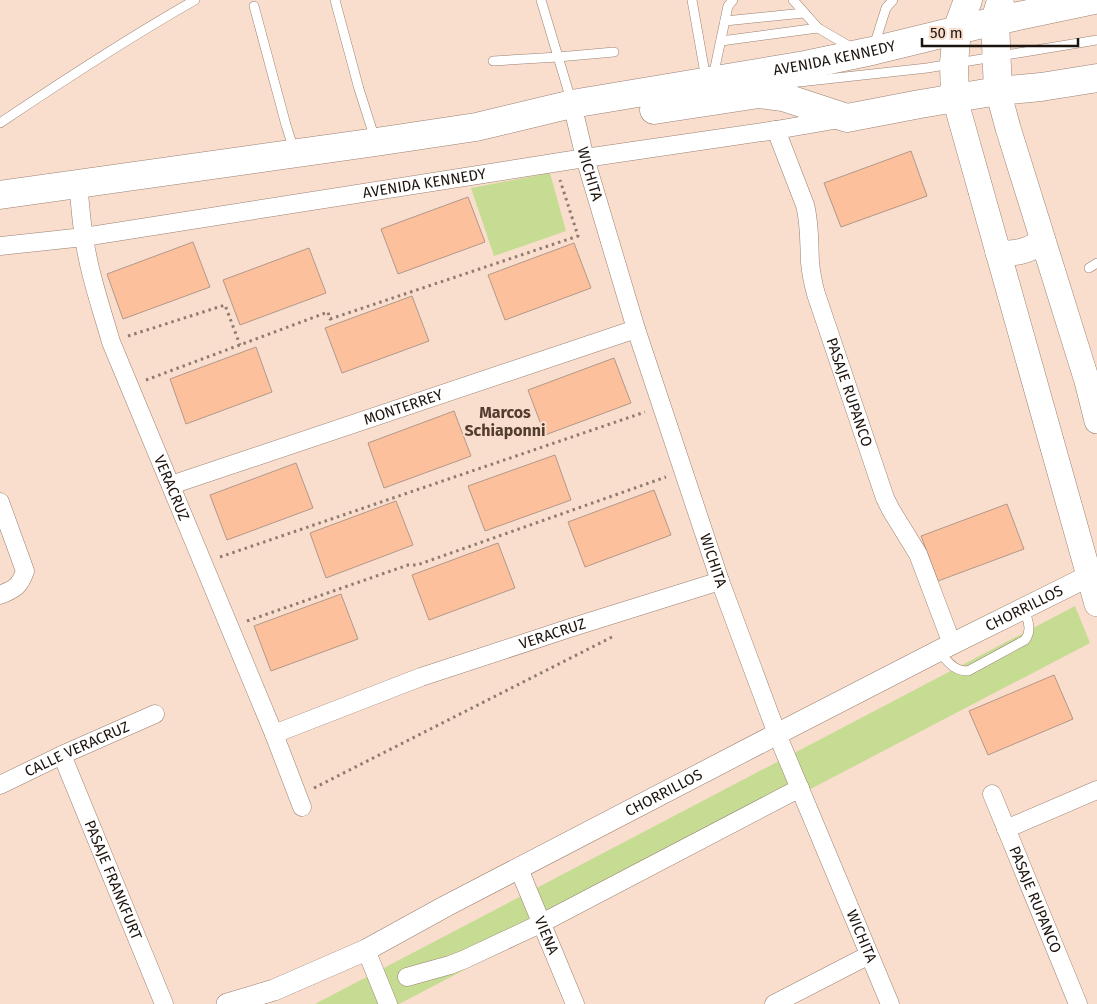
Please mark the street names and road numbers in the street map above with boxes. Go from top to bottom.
street label: AVENIDA KENNEDY [772,36,898,79]
street label: WICHITA [574,145,606,203]
street label: AVENIDA KENNEDY [361,165,488,202]
street label: PASAJE RUPANCO [822,335,876,449]
street label: MONTERREY [361,385,446,429]
street label: VERACRUZ [150,453,193,523]
street label: WICHITA [696,531,731,590]
street label: CHORRILLOS [982,581,1066,635]
street label: VERACRUZ [517,615,588,653]
street label: CALLE VERACRUZ [22,717,132,781]
street label: CHORRILLOS [622,765,705,820]
street label: PASAJE FRANKFURT [81,817,146,943]
street label: PASAJE RUPANCO [1005,843,1065,956]
street label: WICHITA [843,907,881,966]
street label: VIENA [531,914,563,958]

